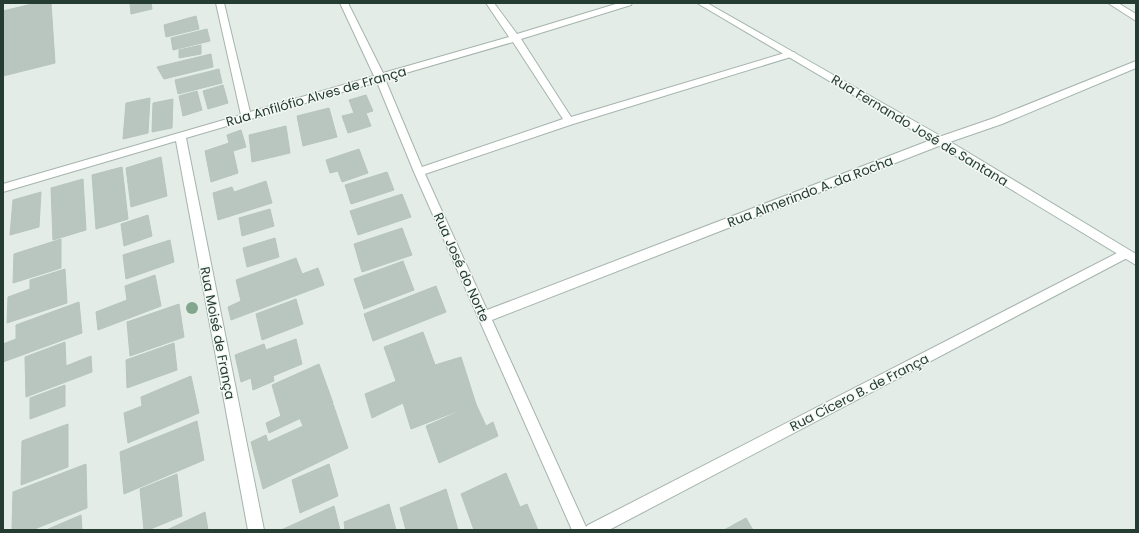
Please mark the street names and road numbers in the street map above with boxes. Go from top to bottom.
street label: Rua Anfilófio Alves de França [224,62,409,131]
street label: Rua Fernando José de Santana [828,70,1012,191]
street label: Rua Almerindo A. da Rocha [725,151,896,232]
street label: Rua José do Norte [429,210,494,325]
street label: Rua Moisé de França [195,265,240,401]
street label: Rua Cícero B. de França [786,349,932,436]

